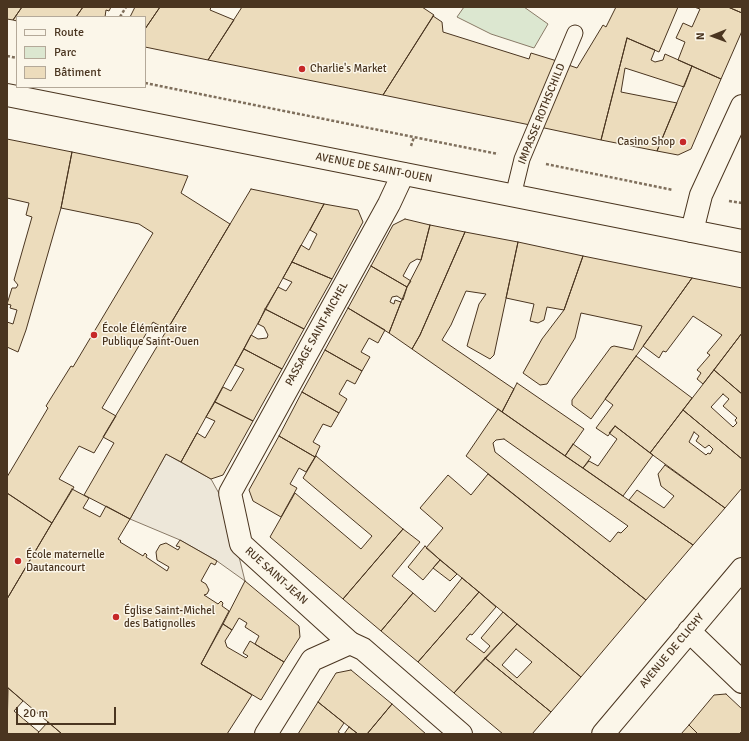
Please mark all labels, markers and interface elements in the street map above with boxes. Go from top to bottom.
legend [16,16,146,88]
north arrow [693,16,733,56]
text: Route [54,25,84,40]
text: N [694,32,707,40]
text: Parc [54,45,76,60]
place label: Charlie's Market [310,62,387,76]
street label: IMPASSE ROTHSCHILD [516,62,568,166]
marker: Charlie's Market [297,64,307,74]
text: Bâtiment [54,65,101,80]
place label: Casino Shop [617,135,675,149]
marker: Casino Shop [678,137,688,147]
street label: AVENUE DE SAINT-OUEN [315,150,433,186]
street label: PASSAGE SAINT-MICHEL [283,280,351,388]
place label: École Élémentaire Publique Saint-Ouen [102,322,199,348]
marker: École Élémentaire Publique Saint-Ouen [89,330,99,340]
street label: RUE SAINT-JEAN [242,544,310,608]
place label: École maternelle Dautancourt [26,548,105,574]
marker: École maternelle Dautancourt [13,556,23,566]
place label: Église Saint-Michel des Batignolles [124,604,215,630]
street label: AVENUE DE CLICHY [637,611,707,691]
marker: Église Saint-Michel des Batignolles [111,612,121,622]
scale bar [18,699,118,725]
text: 20 m [23,706,48,721]

